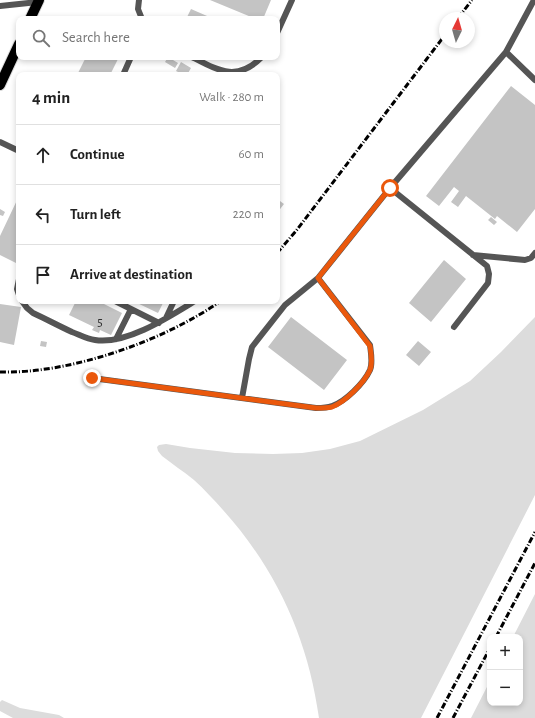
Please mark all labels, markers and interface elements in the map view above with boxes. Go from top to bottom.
north arrow [439,12,475,48]
search box [16,16,280,60]
icon: search [30,27,52,49]
text: Search here [62,30,130,45]
text: 4 min [32,89,70,106]
text: Walk · 280 m [199,91,264,104]
icon: ahead [32,144,54,166]
text: Continue [70,147,125,162]
text: 60 m [238,148,264,161]
route start [381,179,399,197]
icon: left [32,204,54,226]
text: Turn left [70,207,121,222]
text: 220 m [233,208,264,221]
icon: arrive [32,264,54,286]
text: Arrive at destination [70,267,193,282]
house number: 5 [97,316,103,329]
route end [83,369,101,387]
map controls [487,634,523,706]
button: + [487,634,523,670]
button: − [487,670,523,706]

